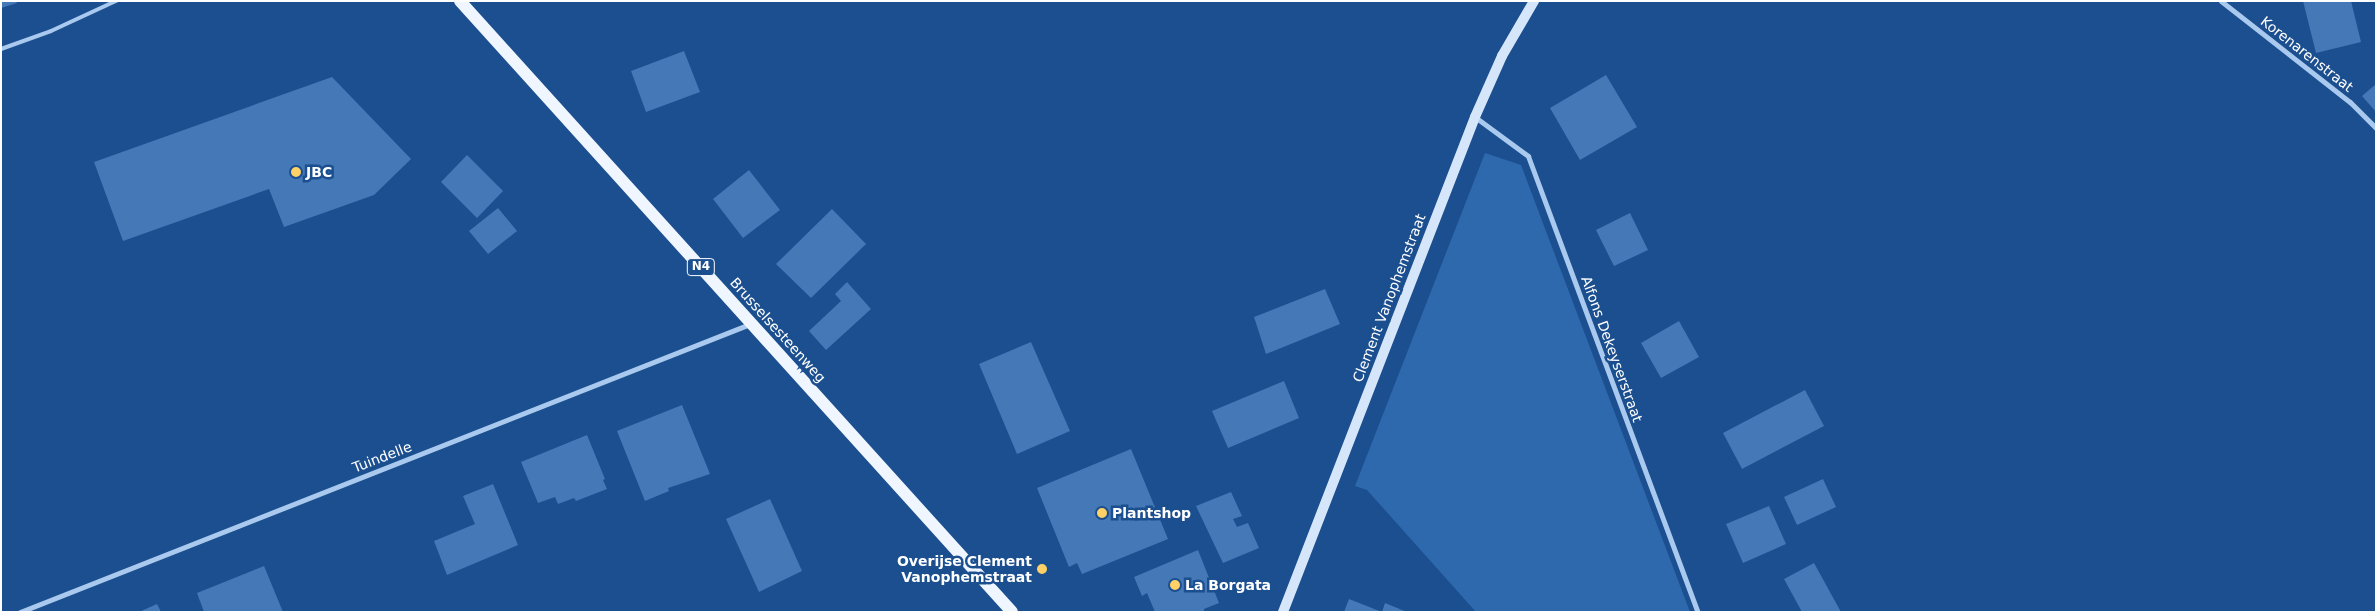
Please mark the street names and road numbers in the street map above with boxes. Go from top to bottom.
street label: Korenarenstraat [2257,13,2357,95]
street label: Clement Vanophemstraat [1349,211,1429,385]
road number: N4 [686,258,716,276]
street label: Brusselsesteenweg [727,274,829,386]
street label: Alfons Dekeyserstraat [1578,274,1646,424]
street label: Tuindelle [350,438,414,476]

